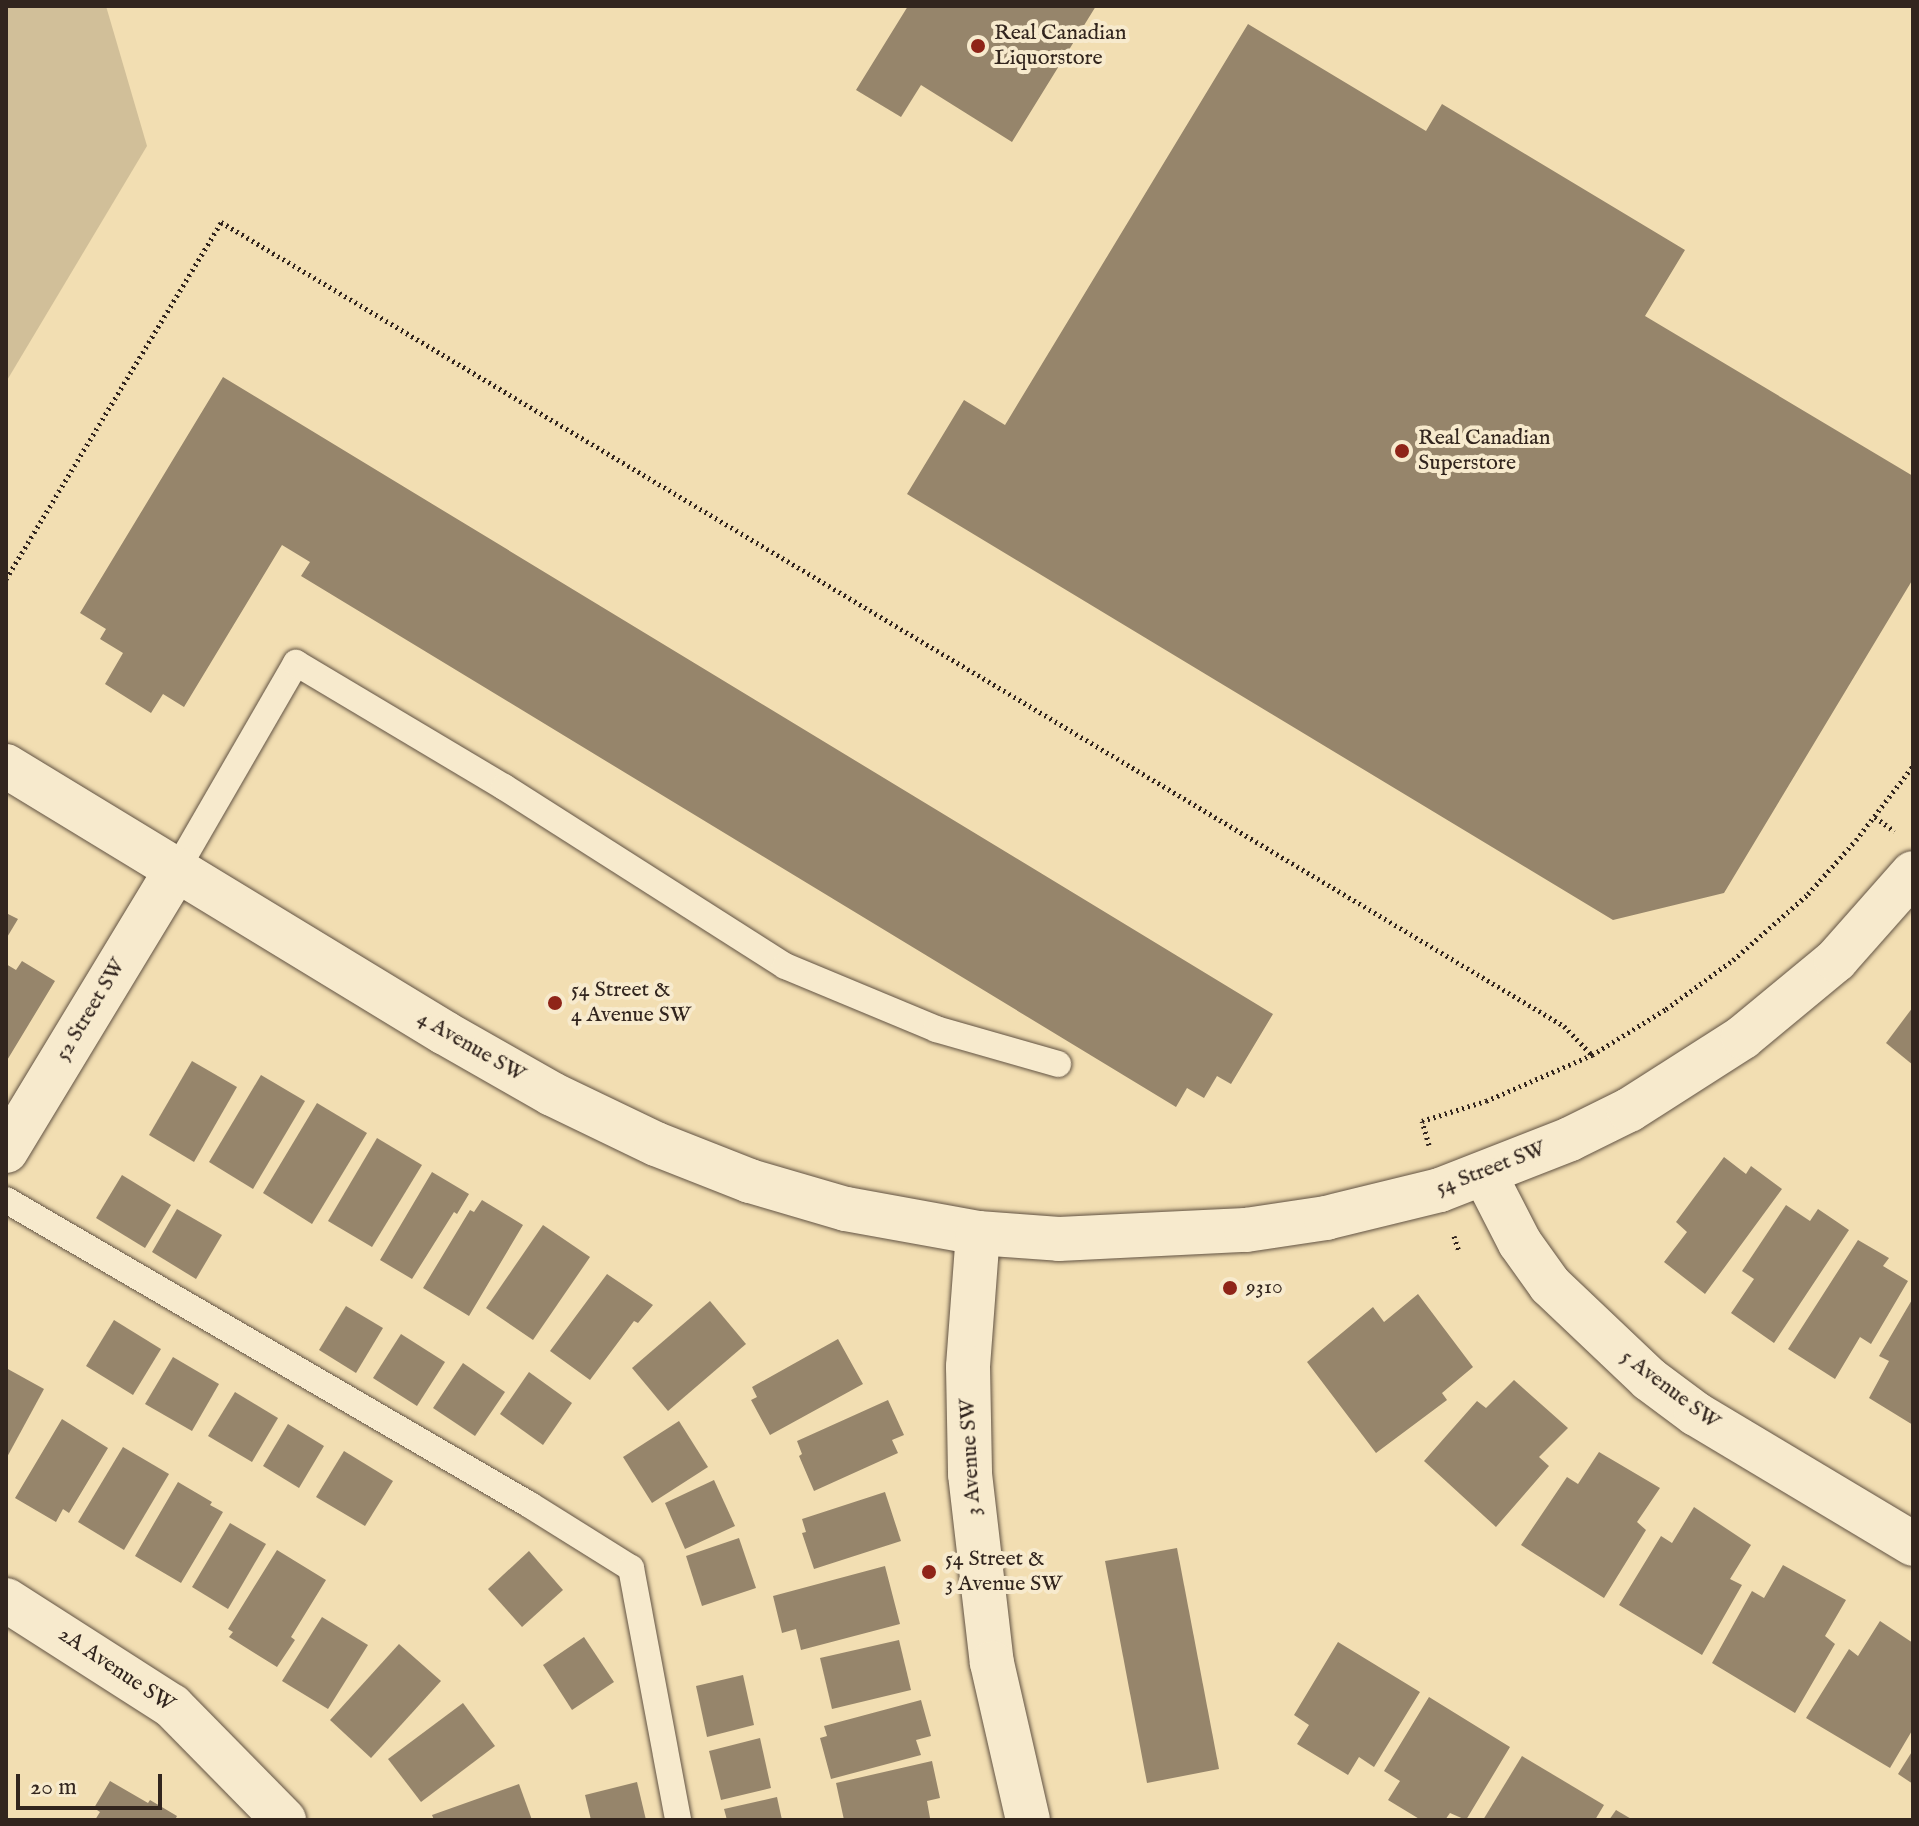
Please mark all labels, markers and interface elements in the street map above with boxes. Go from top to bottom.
place label: Real Canadian Liquorstore [994,20,1126,72]
marker: Real Canadian Liquorstore [969,37,987,55]
place label: Real Canadian Superstore [1418,425,1550,476]
marker: Real Canadian Superstore [1393,442,1411,460]
street label: 52 Street SW [50,954,132,1066]
place label: 54 Street & 4 Avenue SW [571,977,691,1028]
marker: 54 Street & 4 Avenue SW [546,994,564,1012]
street label: 4 Avenue SW [412,1006,530,1088]
street label: 54 Street SW [1433,1136,1549,1202]
place label: 9310 [1246,1275,1283,1301]
marker: 9310 [1221,1279,1239,1297]
street label: 5 Avenue SW [1615,1344,1725,1436]
street label: 3 Avenue SW [955,1398,987,1516]
place label: 54 Street & 3 Avenue SW [945,1546,1062,1598]
marker: 54 Street & 3 Avenue SW [920,1563,938,1581]
street label: 2A Avenue SW [53,1622,179,1718]
scale bar [20,1758,166,1808]
text: 20 m [30,1772,77,1803]

